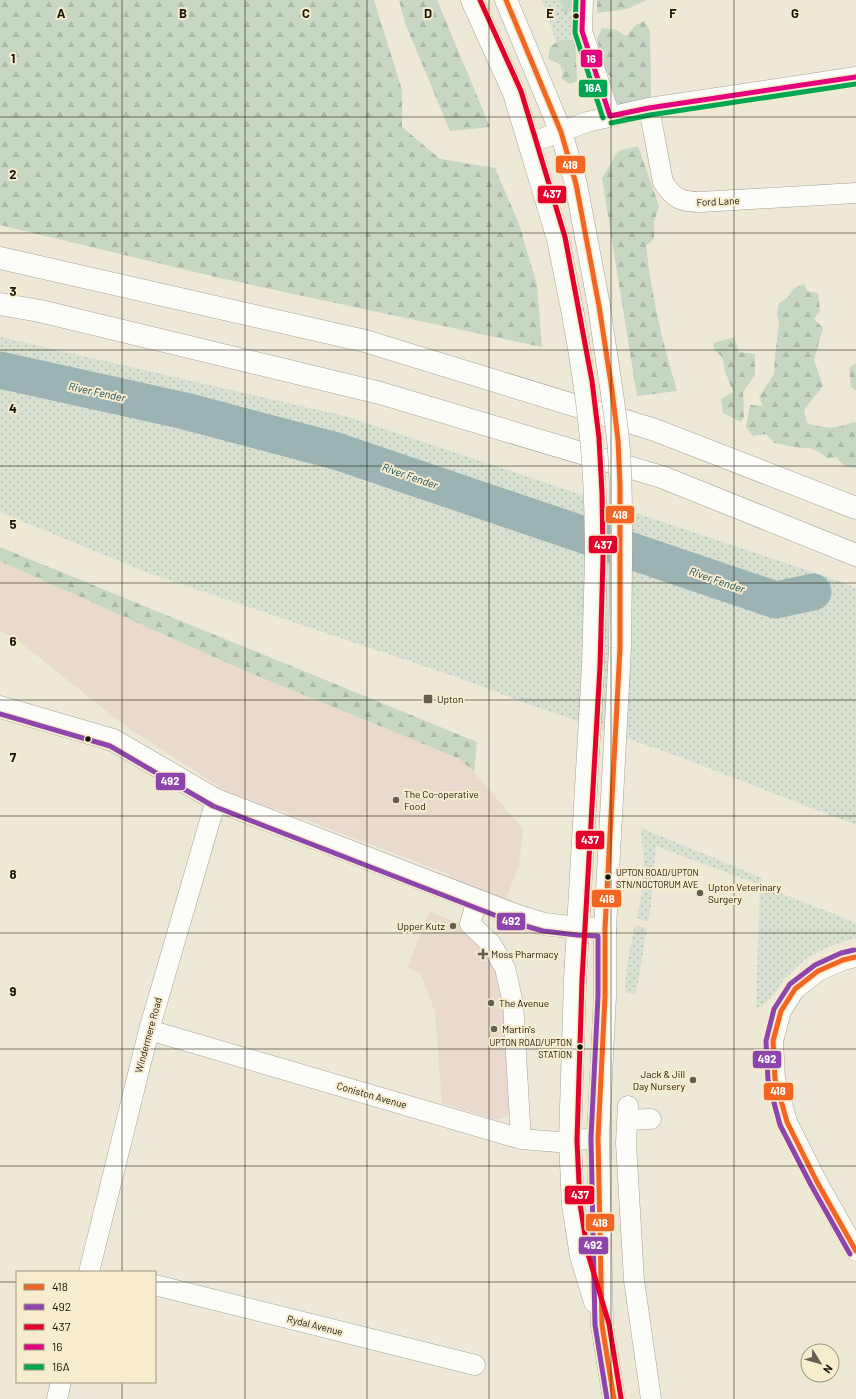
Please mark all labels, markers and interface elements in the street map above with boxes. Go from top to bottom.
text: A [57,5,66,21]
text: B [179,5,187,21]
text: C [302,5,310,21]
text: D [424,5,432,21]
text: E [546,5,554,21]
text: F [669,5,677,21]
text: G [791,5,799,21]
unlabelled marker [571,11,581,21]
line badge: 16 [580,49,603,68]
text: 1 [11,50,15,66]
text: 16 [586,52,596,65]
line badge: 16A [578,79,608,98]
text: 16A [584,81,602,94]
line badge: 418 [555,155,586,174]
text: 418 [562,158,578,171]
text: 2 [9,166,17,182]
line badge: 437 [537,185,567,204]
text: 437 [543,187,562,200]
street label: Ford Lane [696,194,740,208]
text: 3 [9,283,17,299]
water label: River Fender [67,379,128,404]
text: 4 [9,400,17,416]
water label: River Fender [381,460,441,492]
line badge: 418 [605,505,635,524]
text: 418 [612,508,628,521]
text: 5 [9,516,17,532]
line badge: 437 [588,535,618,554]
text: 437 [594,538,613,551]
water label: River Fender [688,564,748,596]
text: 6 [10,633,17,649]
marker: Upton [422,693,434,705]
place label: Upton [437,693,463,705]
unlabelled marker [83,734,93,744]
text: 7 [10,749,17,765]
line badge: 492 [155,772,186,791]
text: 492 [161,774,179,787]
place label: The Co-operative Food [404,788,479,812]
marker: The Co-operative Food [391,795,401,805]
line badge: 437 [575,830,605,850]
text: 437 [581,833,600,846]
text: 8 [9,866,17,882]
place label: UPTON ROAD/UPTON STN/NOCTORUM AVE [616,867,699,890]
marker: UPTON ROAD/UPTON STN/NOCTORUM AVE [603,872,613,882]
place label: Upton Veterinary Surgery [708,881,781,905]
marker: Upton Veterinary Surgery [695,888,705,898]
line badge: 418 [591,889,622,908]
text: 418 [599,892,615,905]
line badge: 492 [496,912,526,931]
text: 492 [502,914,520,927]
place label: Upper Kutz [397,920,446,932]
marker: Upper Kutz [448,921,458,931]
place label: Moss Pharmacy [491,948,559,960]
marker: Moss Pharmacy [478,949,488,959]
text: 9 [10,983,17,999]
street label: Windermere Road [132,996,164,1074]
place label: The Avenue [499,997,549,1009]
marker: The Avenue [486,998,496,1008]
place label: Martin's [502,1023,535,1035]
marker: Martin's [489,1024,499,1034]
place label: UPTON ROAD/UPTON STATION [489,1037,572,1060]
marker: UPTON ROAD/UPTON STATION [575,1042,585,1052]
line badge: 492 [752,1050,782,1069]
text: 492 [758,1052,776,1065]
place label: Jack & Jill Day Nursery [633,1068,685,1092]
marker: Jack & Jill Day Nursery [688,1075,698,1085]
street label: Coniston Avenue [336,1079,408,1111]
line badge: 418 [763,1082,794,1101]
text: 418 [770,1084,786,1097]
line badge: 437 [564,1185,595,1205]
text: 437 [571,1188,590,1201]
line badge: 418 [585,1213,615,1232]
text: 418 [592,1216,608,1229]
line badge: 492 [578,1236,609,1255]
text: 492 [584,1238,602,1251]
legend [16,1271,156,1383]
text: 418 [52,1279,68,1293]
text: 492 [52,1299,71,1313]
street label: Rydal Avenue [286,1312,344,1338]
text: 437 [52,1319,71,1333]
text: 16 [52,1339,62,1353]
north arrow [800,1343,840,1383]
text: 16A [52,1359,70,1373]
text: N [821,1362,836,1376]

